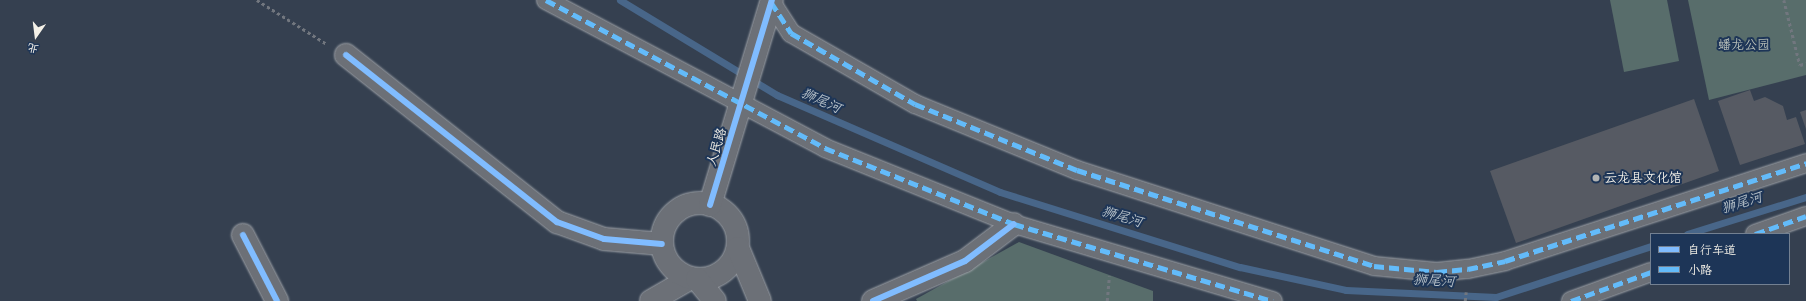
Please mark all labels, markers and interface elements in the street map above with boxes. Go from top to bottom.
north arrow [16,16,56,56]
park label: 蟠龙公园 [1718,37,1770,53]
text: 北 [26,40,40,56]
water label: 狮尾河 [798,85,844,117]
street label: 人民路 [704,126,730,168]
place label: 云龙县文化馆 [1604,170,1682,186]
marker: 云龙县文化馆 [1591,173,1601,183]
water label: 狮尾河 [1719,189,1765,217]
water label: 狮尾河 [1099,203,1145,231]
legend [1650,233,1790,285]
text: 自行车道 [1688,243,1736,257]
text: 小路 [1688,263,1712,277]
water label: 狮尾河 [1413,272,1455,290]

